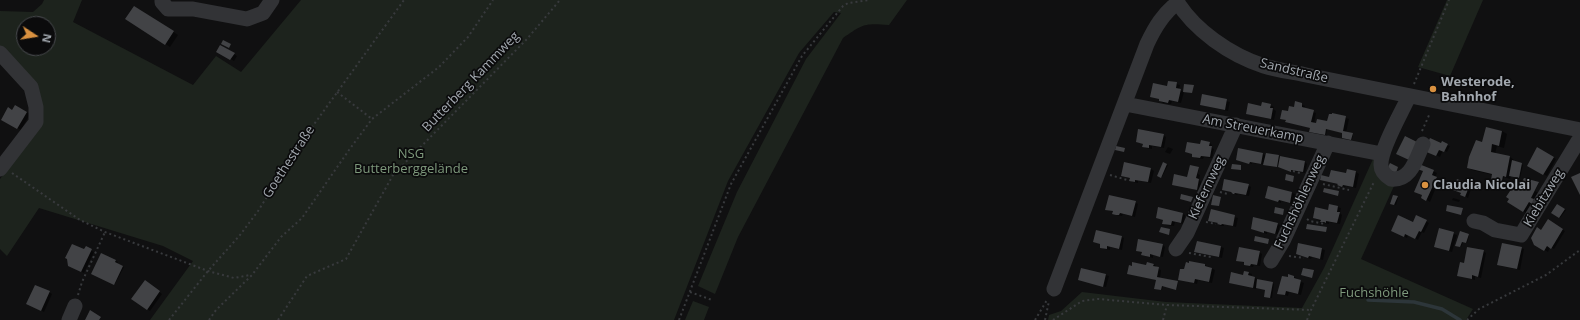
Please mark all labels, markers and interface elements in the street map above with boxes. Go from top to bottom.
north arrow [16,16,56,56]
street label: Butterberg Kammweg [419,29,523,135]
text: N [39,32,56,44]
street label: Sandstraße [1259,56,1329,86]
place label: Westerode, Bahnhof [1441,74,1515,105]
marker: Westerode, Bahnhof [1428,84,1438,94]
street label: Am Streuerkamp [1201,112,1305,146]
street label: Goethestraße [260,123,318,201]
park label: NSG Butterberggelände [354,146,468,177]
street label: Fuchshöhlenweg [1271,153,1329,251]
street label: Kiefernweg [1186,154,1228,222]
street label: Kiebitzweg [1521,166,1567,230]
place label: Claudia Nicolai [1433,177,1530,193]
marker: Claudia Nicolai [1420,180,1430,190]
park label: Fuchshöhle [1339,285,1409,301]

